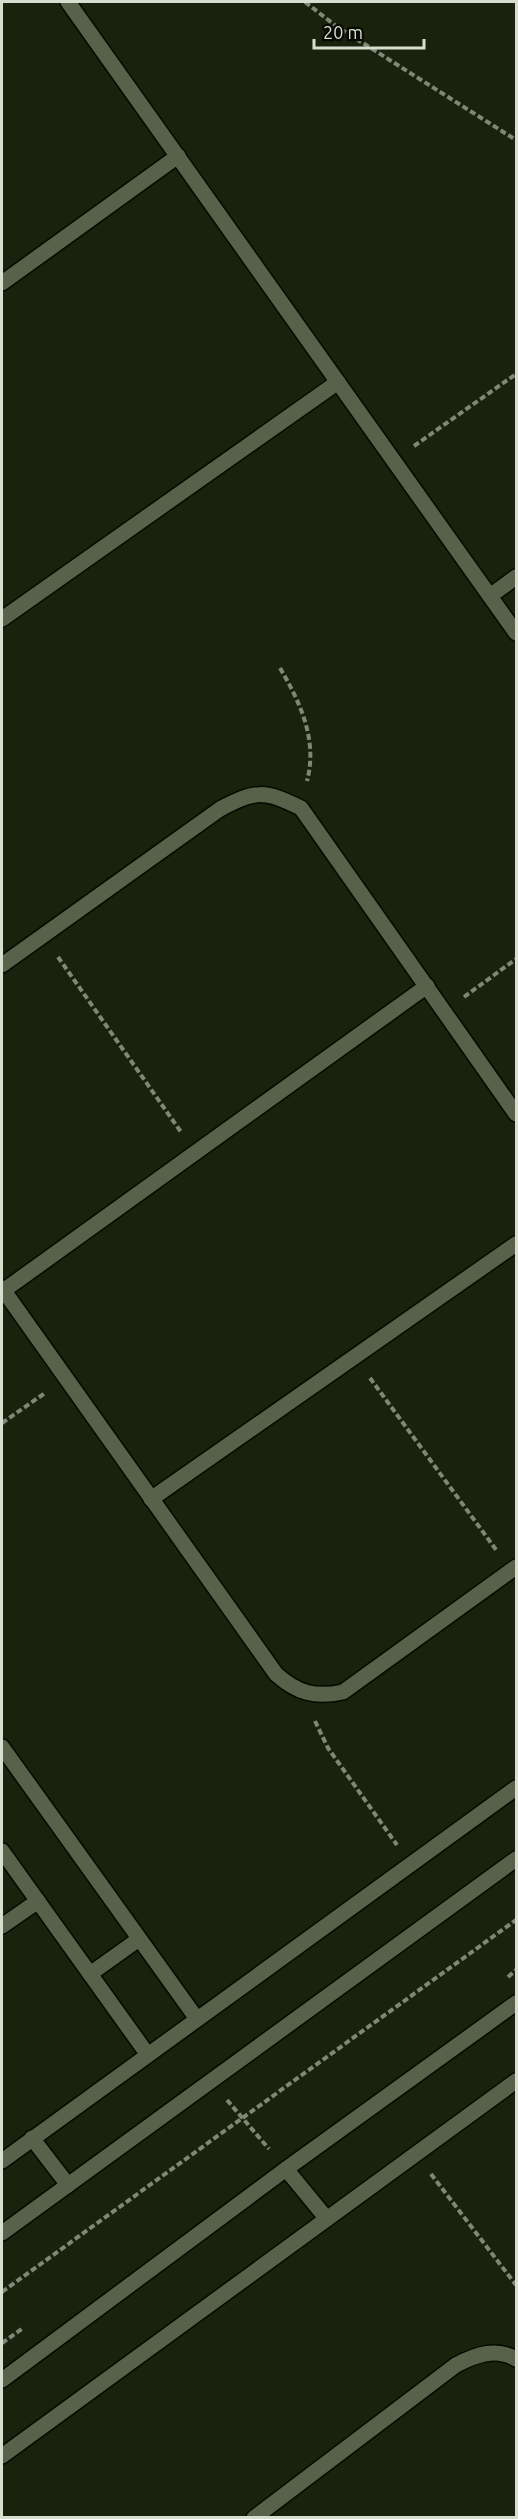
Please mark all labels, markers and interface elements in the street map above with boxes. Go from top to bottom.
scale bar [314,12,424,50]
text: 20 m [323,22,363,42]

